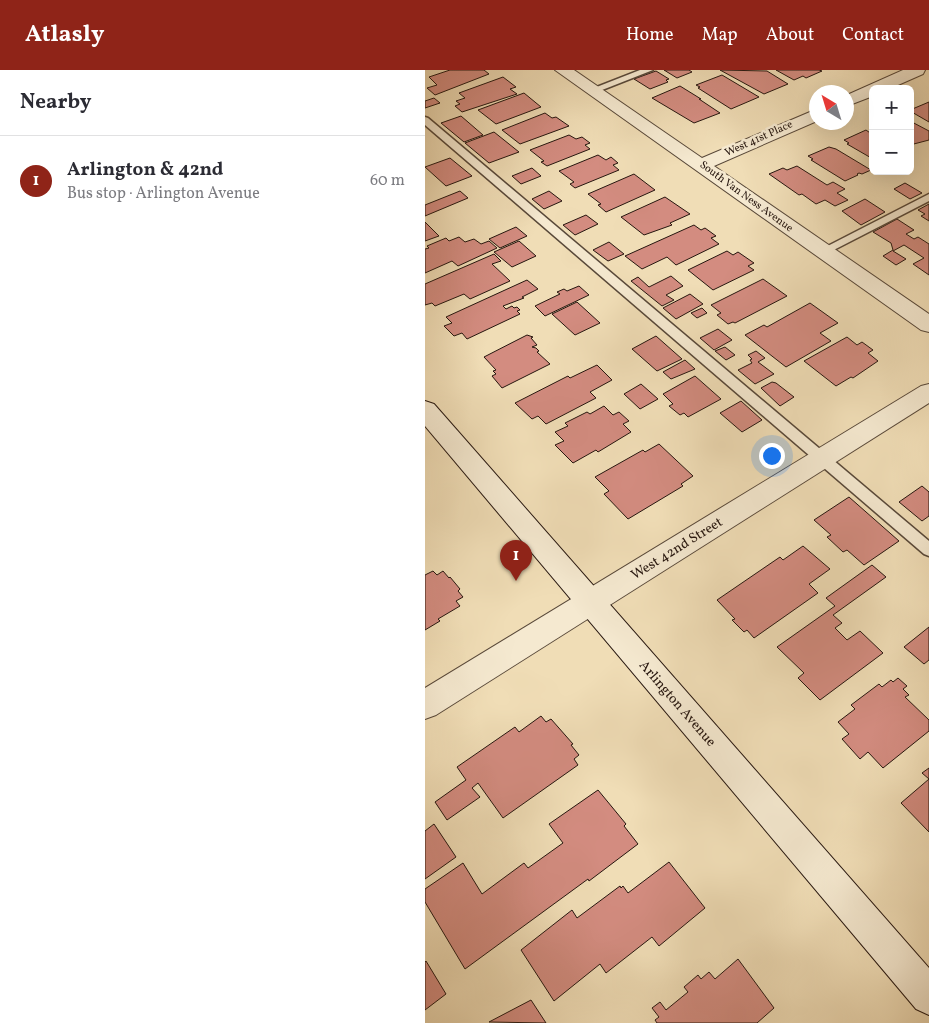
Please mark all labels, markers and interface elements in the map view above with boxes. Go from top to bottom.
text: Atlasly [25,18,104,52]
text: Home [626,23,674,48]
text: Map [702,23,738,48]
text: About [766,23,814,48]
text: Contact [842,23,904,48]
north arrow [809,85,854,130]
map controls [869,85,914,175]
button: + [869,85,914,130]
text: Nearby [20,88,91,117]
street label: West 41st Place [723,117,795,161]
button: − [869,130,914,175]
text: Arlington & 42nd [67,157,223,183]
street label: South Van Ness Avenue [696,158,796,236]
text: 1 [33,170,39,192]
text: 60 m [370,170,405,192]
text: Bus stop · Arlington Avenue [67,183,260,205]
your location [759,443,785,469]
street label: West 42nd Street [627,513,727,585]
pin: 1 [500,540,532,581]
street label: Arlington Avenue [634,657,720,752]

